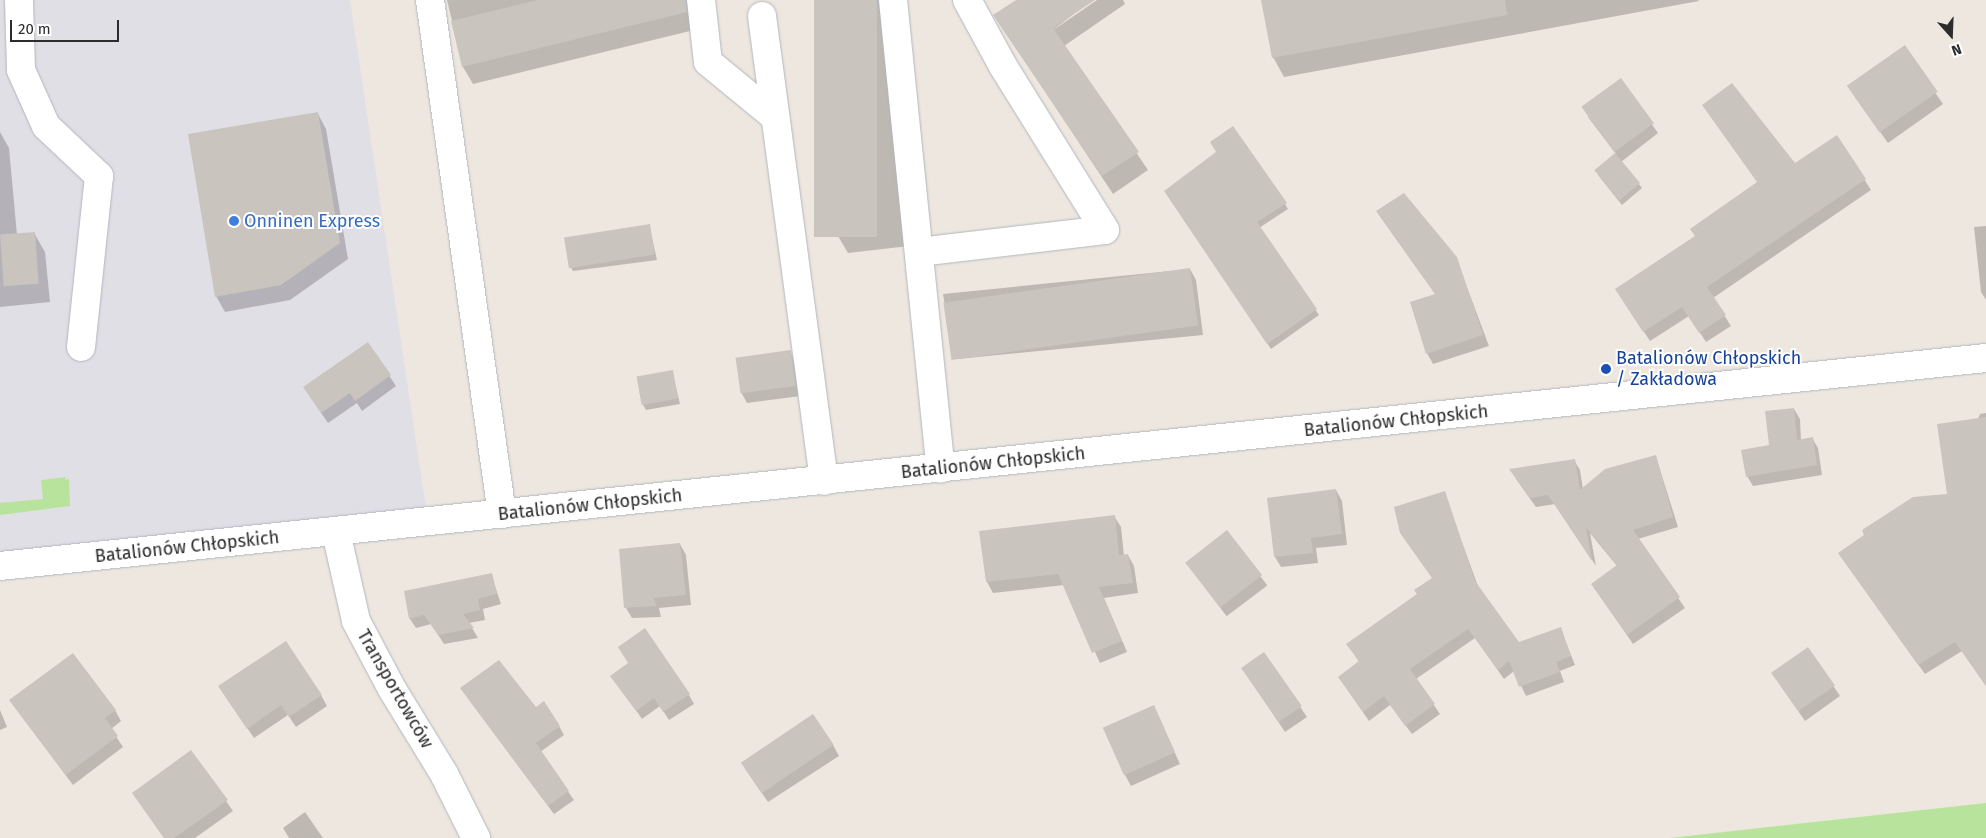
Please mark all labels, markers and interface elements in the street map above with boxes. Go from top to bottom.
scale bar [12,10,121,42]
north arrow [1926,10,1976,60]
text: 20 m [18,20,51,38]
text: N [1949,40,1964,59]
place label: Onninen Express [244,210,380,232]
marker: Onninen Express [228,215,240,227]
place label: Batalionów Chłopskich / Zakładowa [1616,348,1801,390]
marker: Batalionów Chłopskich / Zakładowa [1600,363,1612,375]
street label: Batalionów Chłopskich [1303,401,1489,441]
street label: Batalionów Chłopskich [900,443,1086,483]
street label: Batalionów Chłopskich [497,485,683,525]
street label: Batalionów Chłopskich [94,527,280,567]
street label: Transportowców [352,626,438,752]

